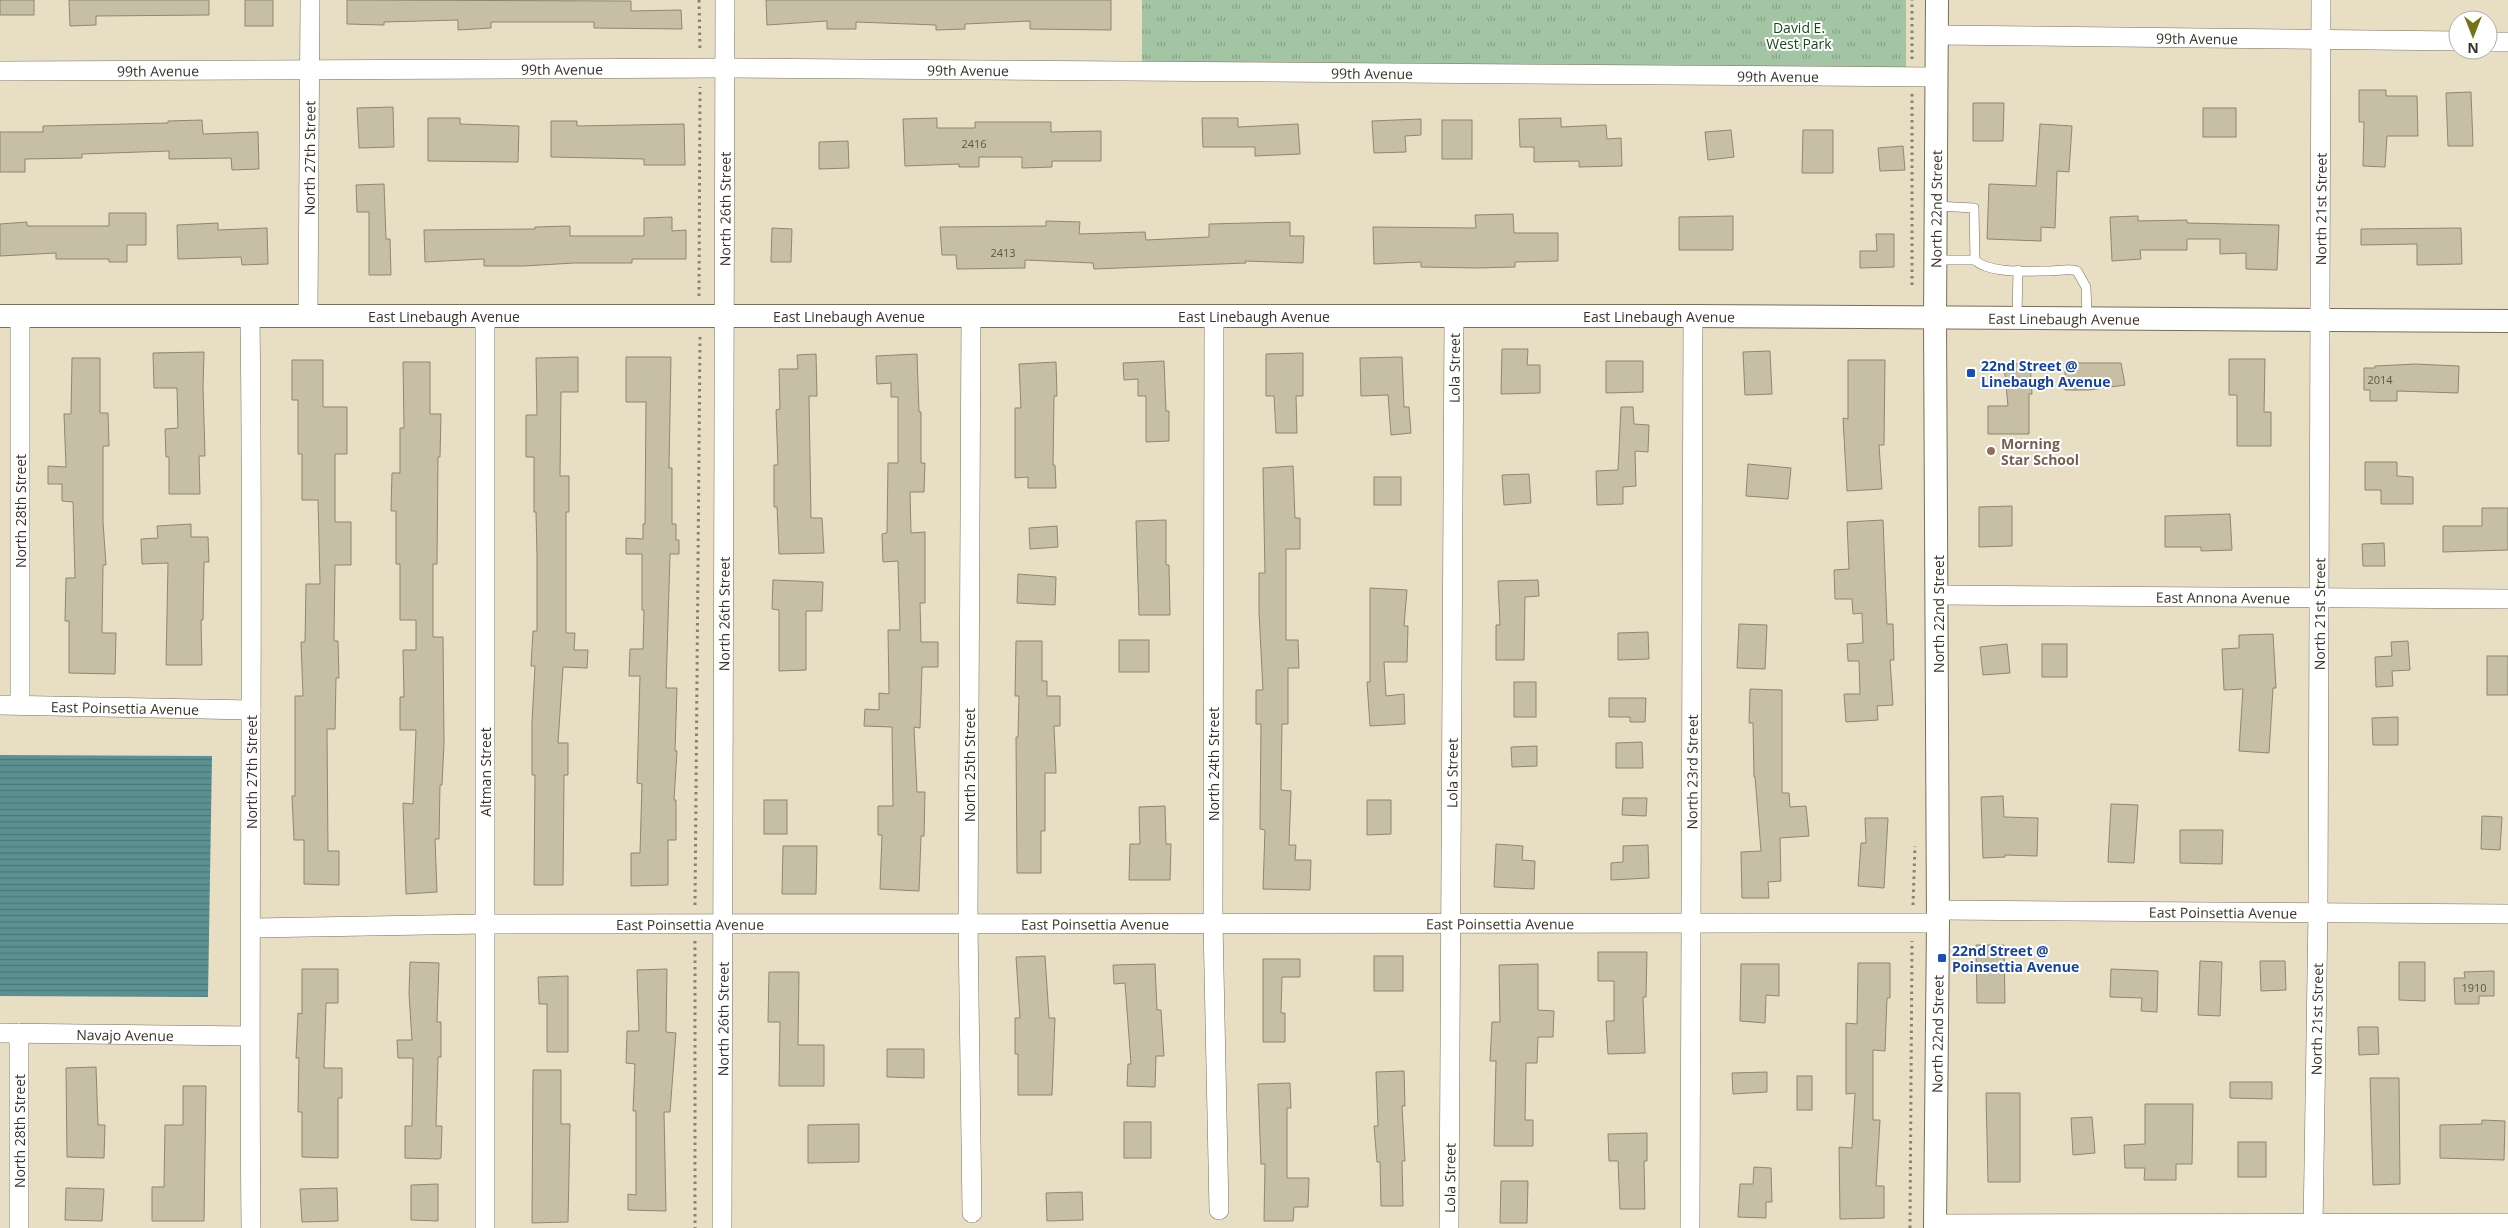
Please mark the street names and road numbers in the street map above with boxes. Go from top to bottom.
street label: 99th Avenue [2156,28,2238,48]
street label: 99th Avenue [521,59,603,78]
street label: 99th Avenue [927,60,1009,80]
street label: 99th Avenue [117,61,199,80]
street label: 99th Avenue [1331,63,1413,83]
street label: 99th Avenue [1737,66,1819,86]
street label: North 27th Street [299,101,319,215]
street label: North 22nd Street [1926,150,1946,268]
street label: North 26th Street [715,152,734,266]
street label: North 21st Street [2311,153,2330,265]
street label: East Linebaugh Avenue [368,307,520,326]
street label: East Linebaugh Avenue [773,307,925,326]
street label: East Linebaugh Avenue [1178,307,1330,326]
street label: East Linebaugh Avenue [1583,307,1735,326]
street label: East Linebaugh Avenue [1988,308,2140,328]
street label: Lola Street [1444,333,1463,403]
street label: North 28th Street [11,454,30,568]
street label: North 22nd Street [1929,555,1948,673]
street label: North 26th Street [714,557,733,671]
street label: North 21st Street [2309,558,2329,670]
street label: East Annona Avenue [2156,587,2290,607]
street label: East Poinsettia Avenue [51,697,199,718]
street label: North 24th Street [1204,707,1223,821]
street label: North 25th Street [960,708,979,822]
street label: North 23rd Street [1682,714,1701,830]
street label: North 27th Street [242,715,261,829]
street label: Altman Street [476,727,495,817]
street label: Lola Street [1442,738,1461,808]
street label: East Poinsettia Avenue [2149,902,2297,922]
street label: East Poinsettia Avenue [616,914,764,933]
street label: East Poinsettia Avenue [1021,914,1169,933]
street label: East Poinsettia Avenue [1426,914,1574,933]
street label: North 26th Street [713,962,732,1076]
street label: North 21st Street [2306,963,2327,1075]
street label: North 22nd Street [1927,975,1947,1093]
street label: Navajo Avenue [76,1024,174,1045]
street label: North 28th Street [10,1074,29,1188]
street label: Lola Street [1440,1143,1459,1213]

